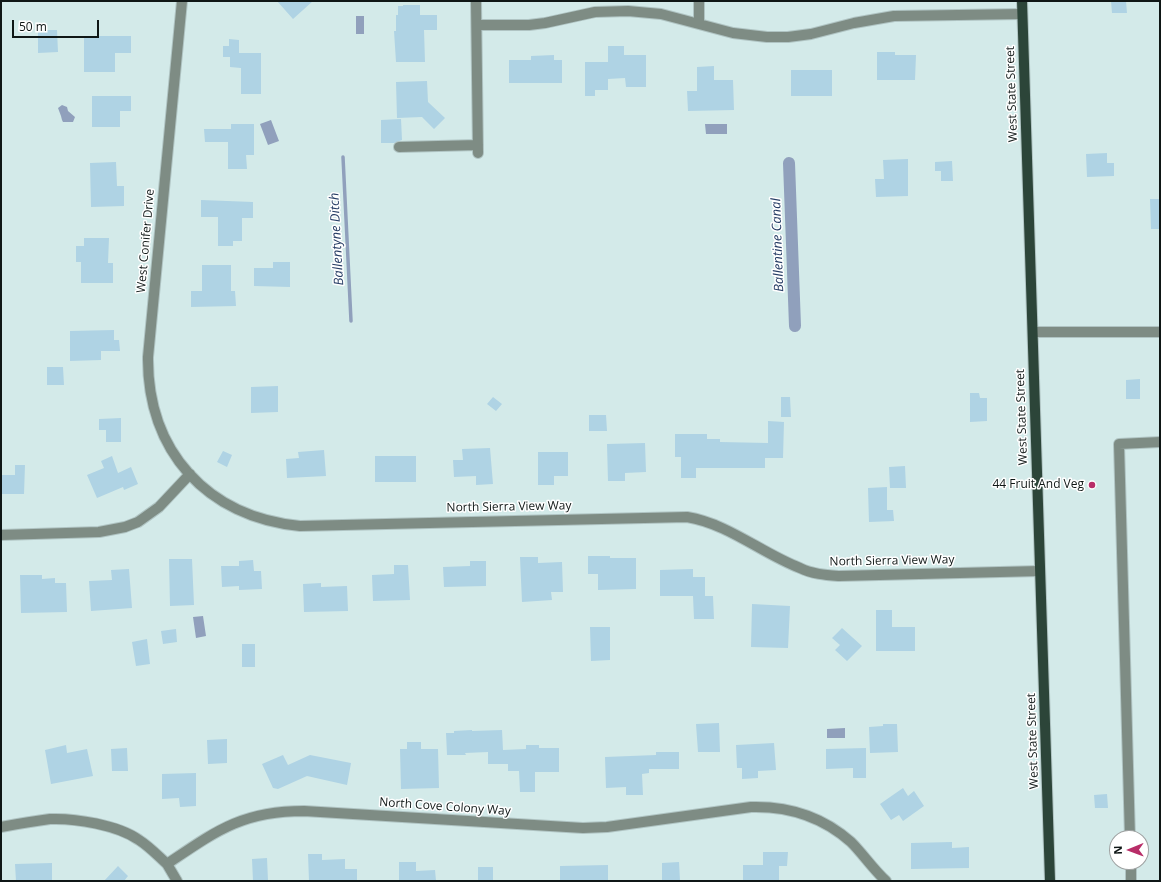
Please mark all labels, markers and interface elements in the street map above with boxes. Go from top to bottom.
scale bar [14,12,101,38]
text: 50 m [19,18,47,35]
street label: West State Street [1003,46,1021,142]
street label: West Conifer Drive [134,188,158,294]
water label: Ballentyne Ditch [327,192,347,286]
water label: Ballentine Canal [769,198,787,292]
street label: West State Street [1013,369,1031,465]
place label: 44 Fruit And Veg [992,478,1084,492]
marker: 44 Fruit And Veg [1087,480,1097,490]
street label: North Sierra View Way [446,499,572,515]
street label: North Sierra View Way [829,553,955,569]
street label: West State Street [1024,693,1042,789]
street label: North Cove Colony Way [379,795,511,819]
north arrow [1109,830,1149,870]
text: N [1110,846,1125,855]

